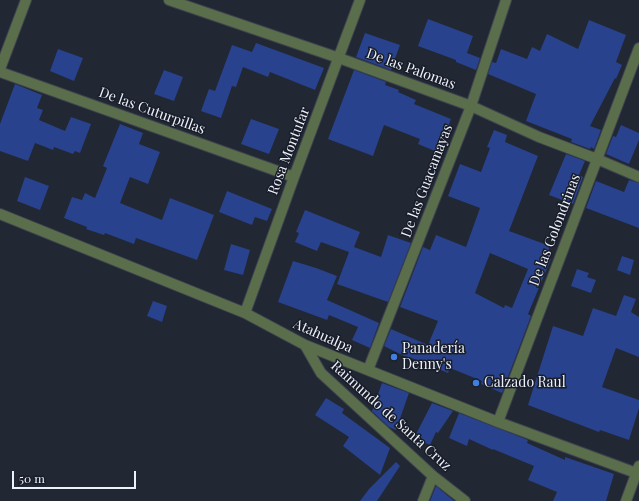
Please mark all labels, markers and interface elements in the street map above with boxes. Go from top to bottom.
street label: De las Palomas [364,45,458,93]
street label: De las Cuturpillas [97,84,207,138]
street label: Rosa Montufar [265,105,313,197]
street label: De las Guacamayas [398,122,456,240]
street label: De las Golondrinas [526,172,584,288]
street label: Atahualpa [291,315,355,357]
place label: Panadería Denny's [402,341,465,374]
marker: Panadería Denny's [389,352,399,362]
street label: Raimundo de Santa Cruz [327,358,455,474]
place label: Calzado Raul [484,375,566,391]
marker: Calzado Raul [471,378,481,388]
scale bar [14,463,138,489]
text: 50 m [19,470,45,486]

